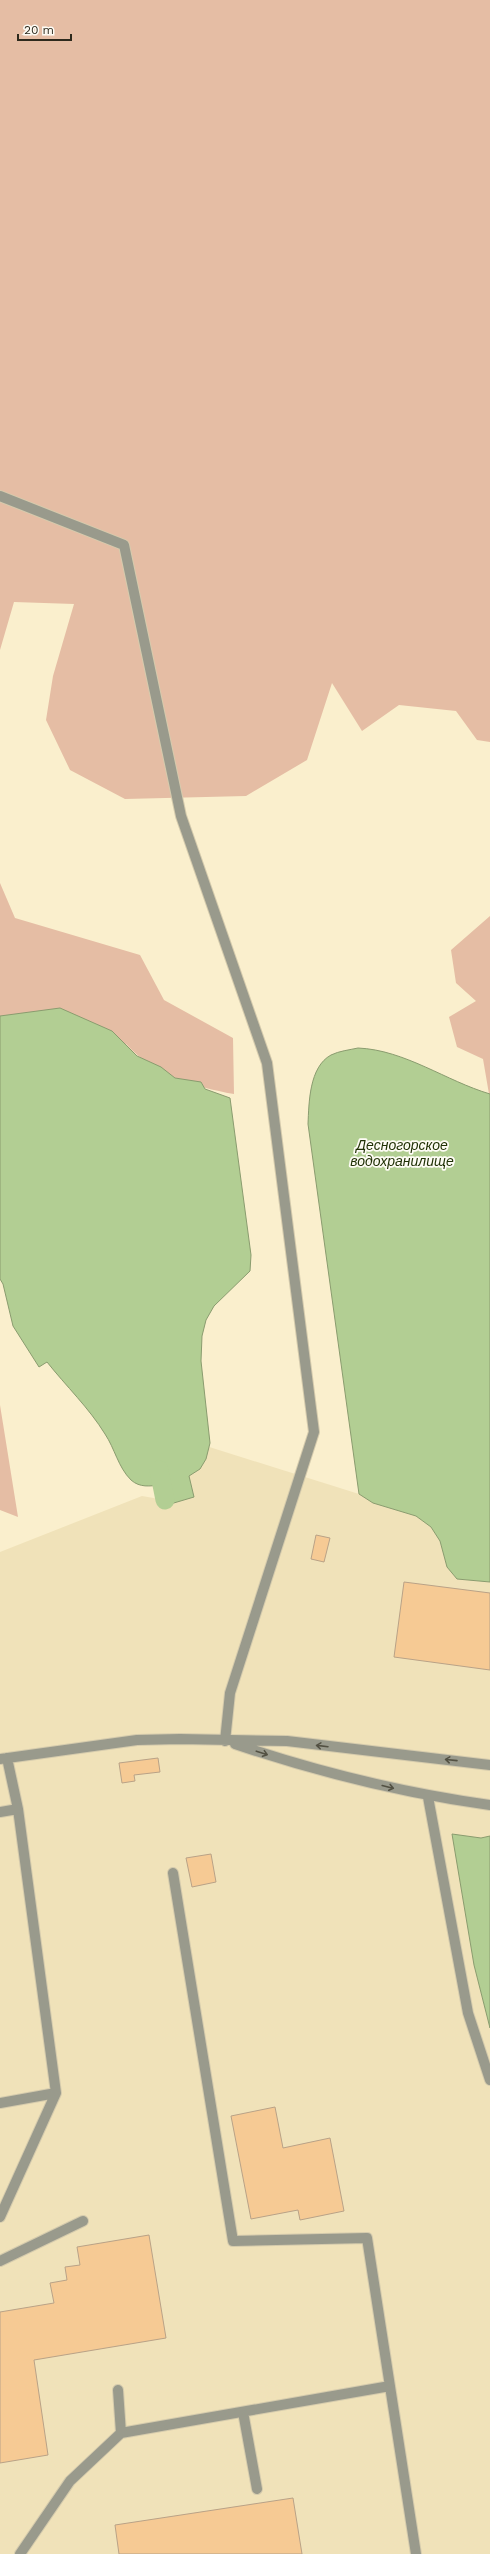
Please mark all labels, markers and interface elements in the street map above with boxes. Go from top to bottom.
scale bar [18,16,71,42]
text: 20 m [24,23,54,37]
water label: Десногорское водохранилище [350,1137,454,1169]
one-way arrow [316,1742,329,1749]
one-way arrow [256,1750,268,1758]
one-way arrow [445,1756,458,1764]
one-way arrow [381,1784,394,1791]

